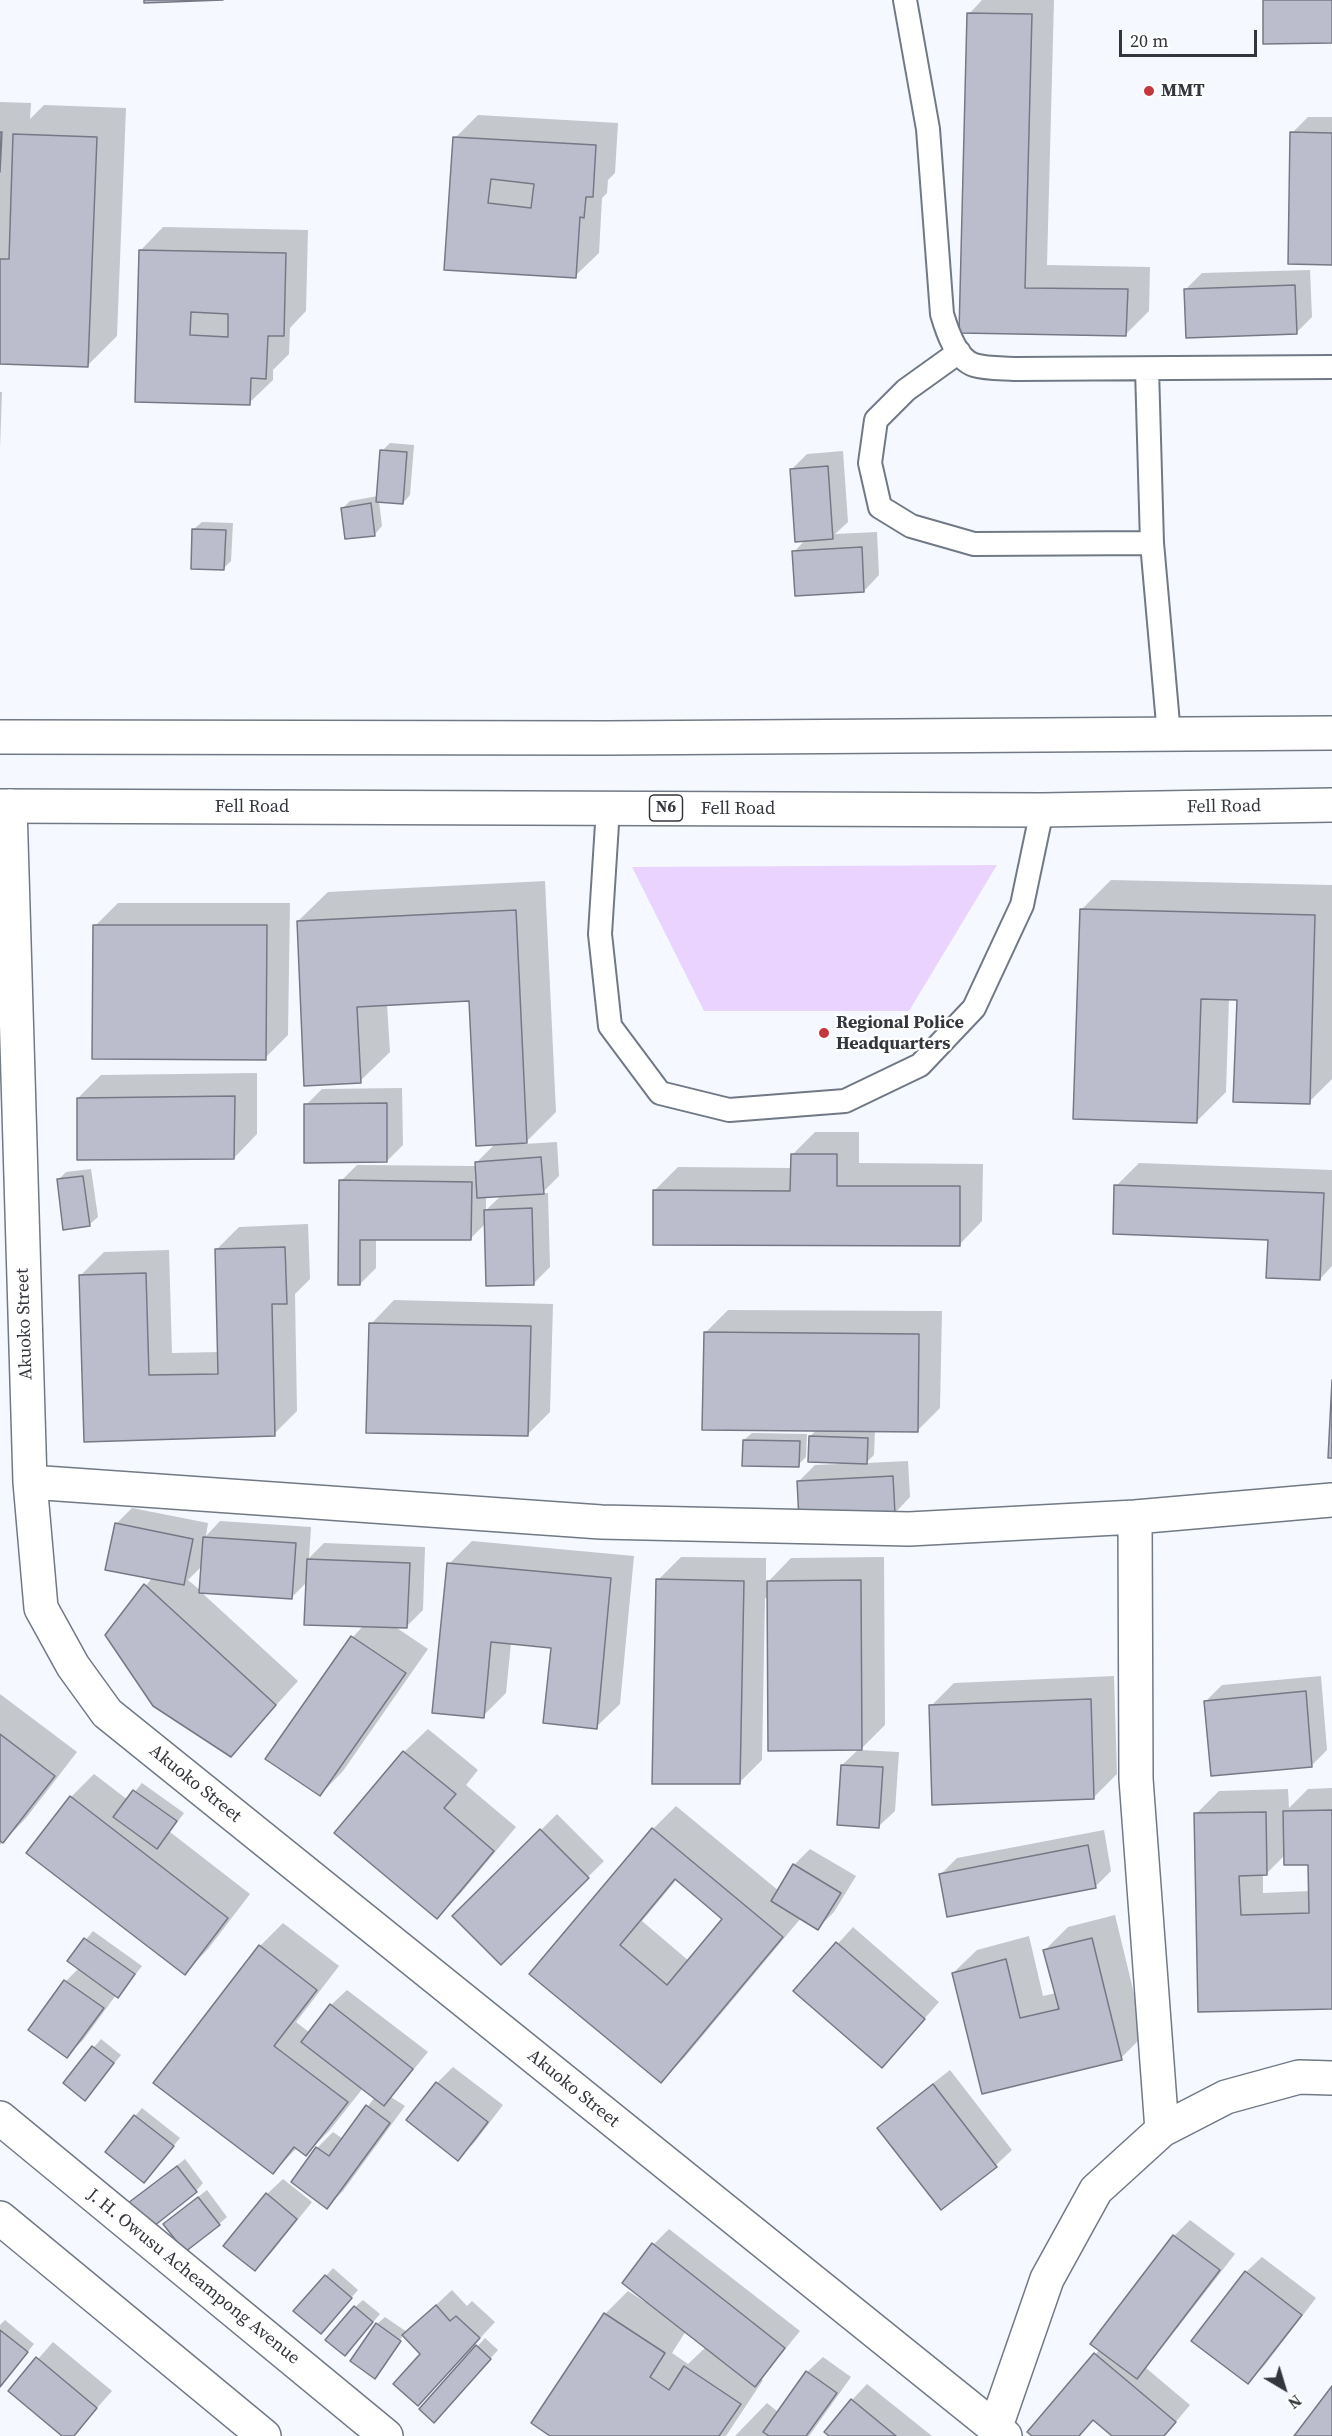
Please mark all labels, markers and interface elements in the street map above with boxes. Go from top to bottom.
scale bar [1122,18,1260,56]
text: 20 m [1130,28,1168,53]
place label: MMT [1161,80,1205,102]
marker: MMT [1142,84,1156,98]
road number: N6 [650,795,682,821]
street label: Fell Road [215,796,289,818]
street label: Fell Road [1187,796,1261,818]
street label: Fell Road [701,798,775,820]
place label: Regional Police Headquarters [836,1012,964,1054]
marker: Regional Police Headquarters [817,1026,831,1040]
street label: Akuoko Street [12,1268,38,1380]
street label: Akuoko Street [145,1740,245,1828]
street label: Akuoko Street [523,2045,623,2133]
street label: J. H. Owusu Acheampong Avenue [82,2184,304,2370]
north arrow [1254,2358,1314,2418]
text: N [1284,2390,1306,2414]

